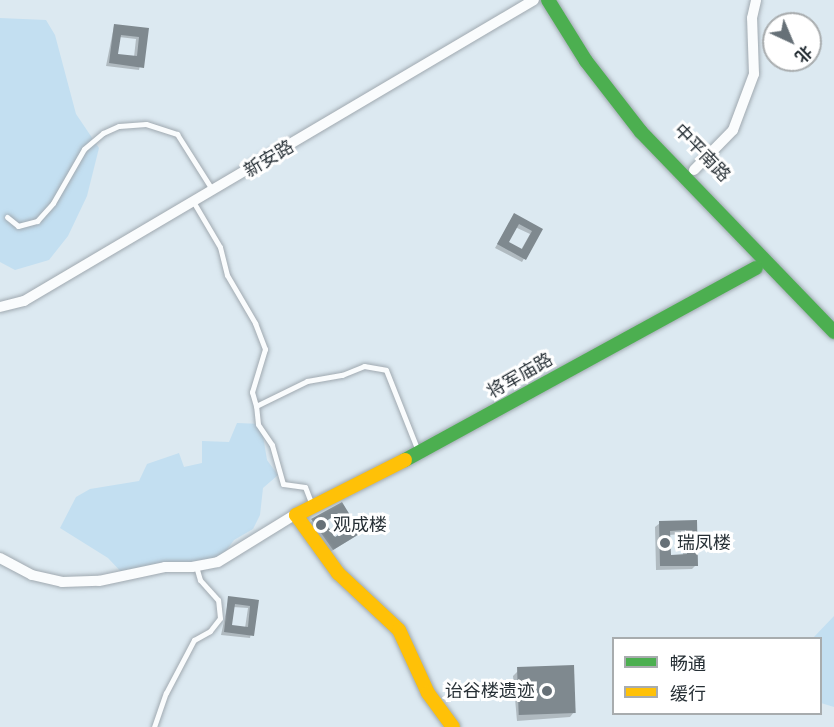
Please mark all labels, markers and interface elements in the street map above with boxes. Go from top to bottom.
north arrow [762,12,822,72]
text: 北 [791,41,816,66]
street label: 中平南路 [669,120,735,186]
street label: 新安路 [240,136,298,182]
street label: 将军庙路 [483,349,557,403]
place label: 观成楼 [333,514,387,536]
marker: 观成楼 [314,518,328,532]
place label: 瑞凤楼 [677,532,731,554]
marker: 瑞凤楼 [658,536,672,550]
legend [612,637,822,715]
text: 畅通 [670,653,706,675]
place label: 诒谷楼遗迹 [445,680,535,702]
text: 缓行 [670,683,706,705]
marker: 诒谷楼遗迹 [540,684,554,698]

